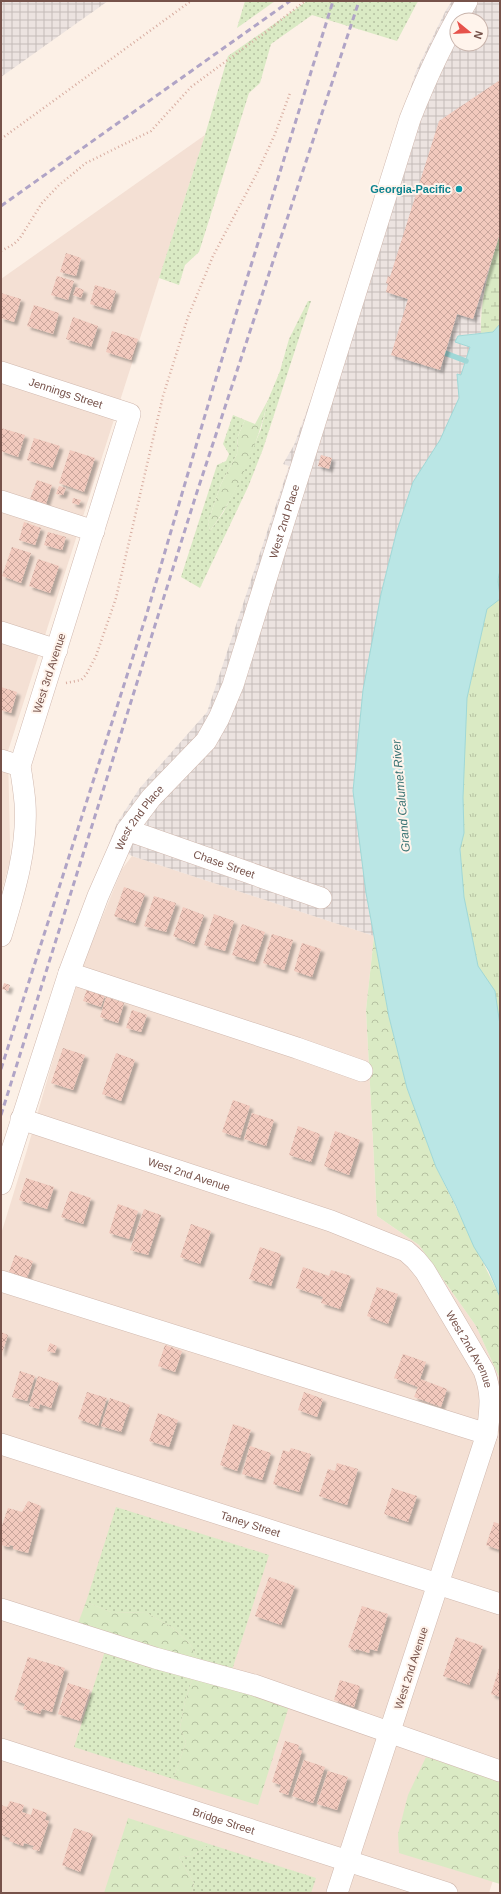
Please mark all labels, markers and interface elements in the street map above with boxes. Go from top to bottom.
north arrow [449,12,489,52]
text: N [472,29,485,41]
place label: Georgia-Pacific [370,183,451,195]
marker: Georgia-Pacific [454,184,464,194]
street label: Jennings Street [27,376,104,411]
street label: West 2nd Place [267,483,301,560]
street label: West 3rd Avenue [30,631,68,715]
water label: Grand Calumet River [389,738,413,853]
street label: West 2nd Place [113,783,166,852]
street label: Chase Street [192,848,257,880]
street label: West 2nd Avenue [146,1155,232,1193]
street label: West 2nd Avenue [444,1309,495,1389]
street label: Taney Street [219,1509,282,1539]
street label: West 2nd Avenue [392,1625,430,1711]
street label: Bridge Street [191,1805,256,1836]

